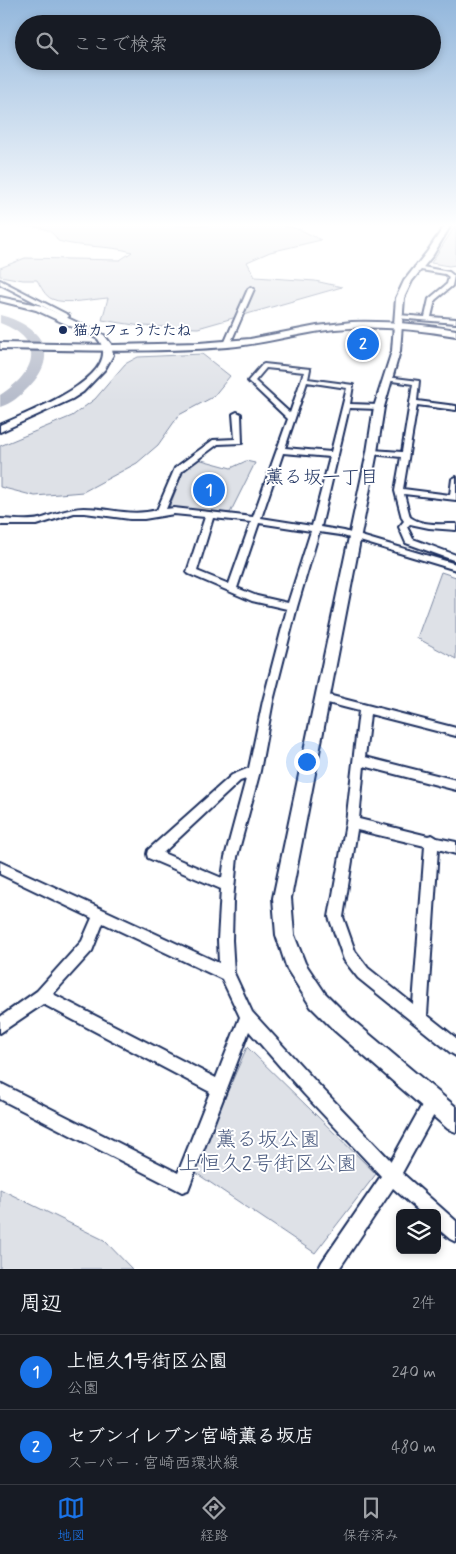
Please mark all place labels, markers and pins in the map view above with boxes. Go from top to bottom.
place label: 猫カフェうたたね [73,321,192,341]
marker: 猫カフェうたたね [57,324,69,336]
pin: 2 [347,325,379,363]
pin: 1 [193,471,225,509]

